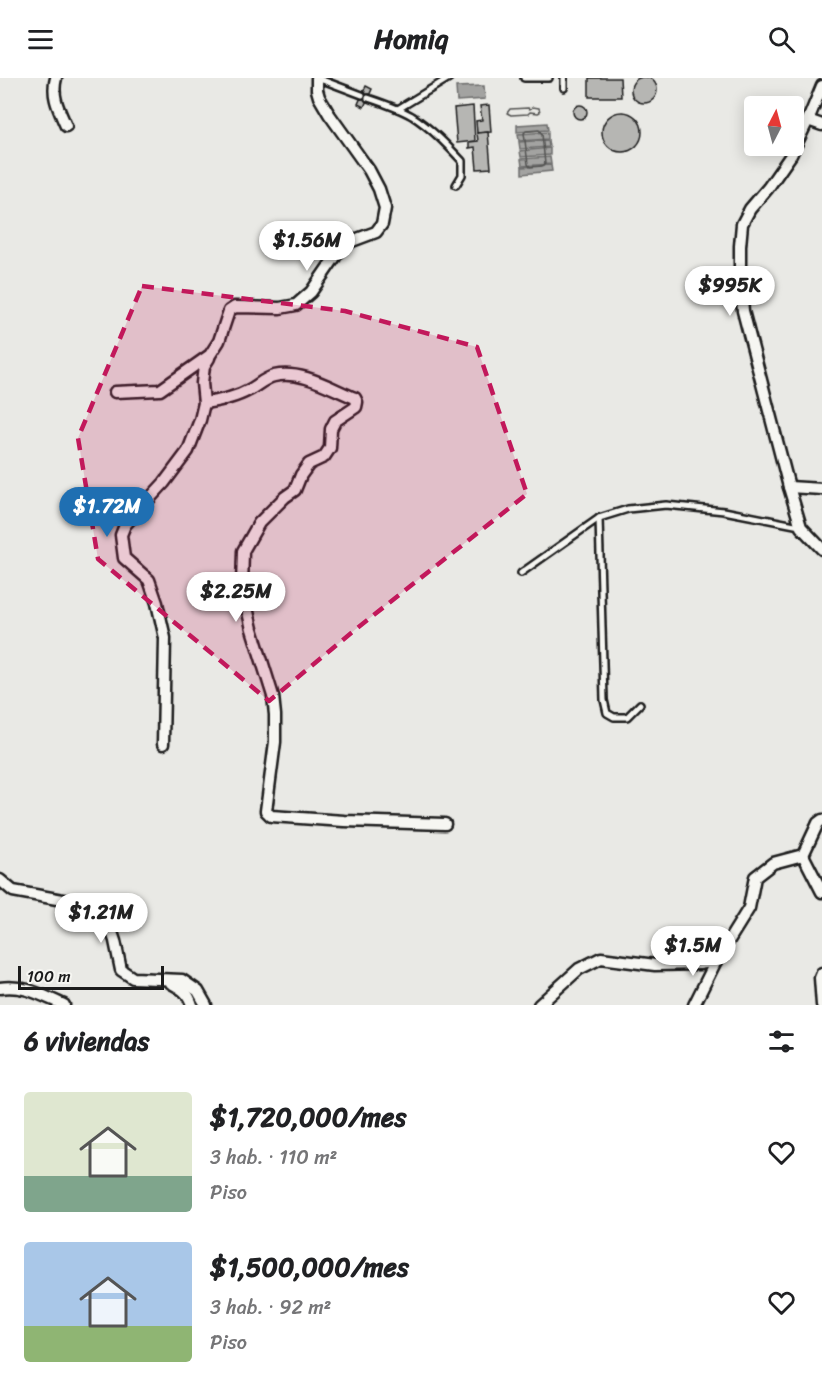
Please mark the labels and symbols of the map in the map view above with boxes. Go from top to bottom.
north arrow [744,96,804,156]
pin: $1.56M [258,221,356,272]
pin: $995K [688,266,772,317]
pin: $1.72M [58,487,156,538]
pin: $2.25M [187,572,285,623]
pin: $1.21M [52,893,150,944]
pin: $1.5M [651,926,735,977]
scale bar [18,963,164,990]

